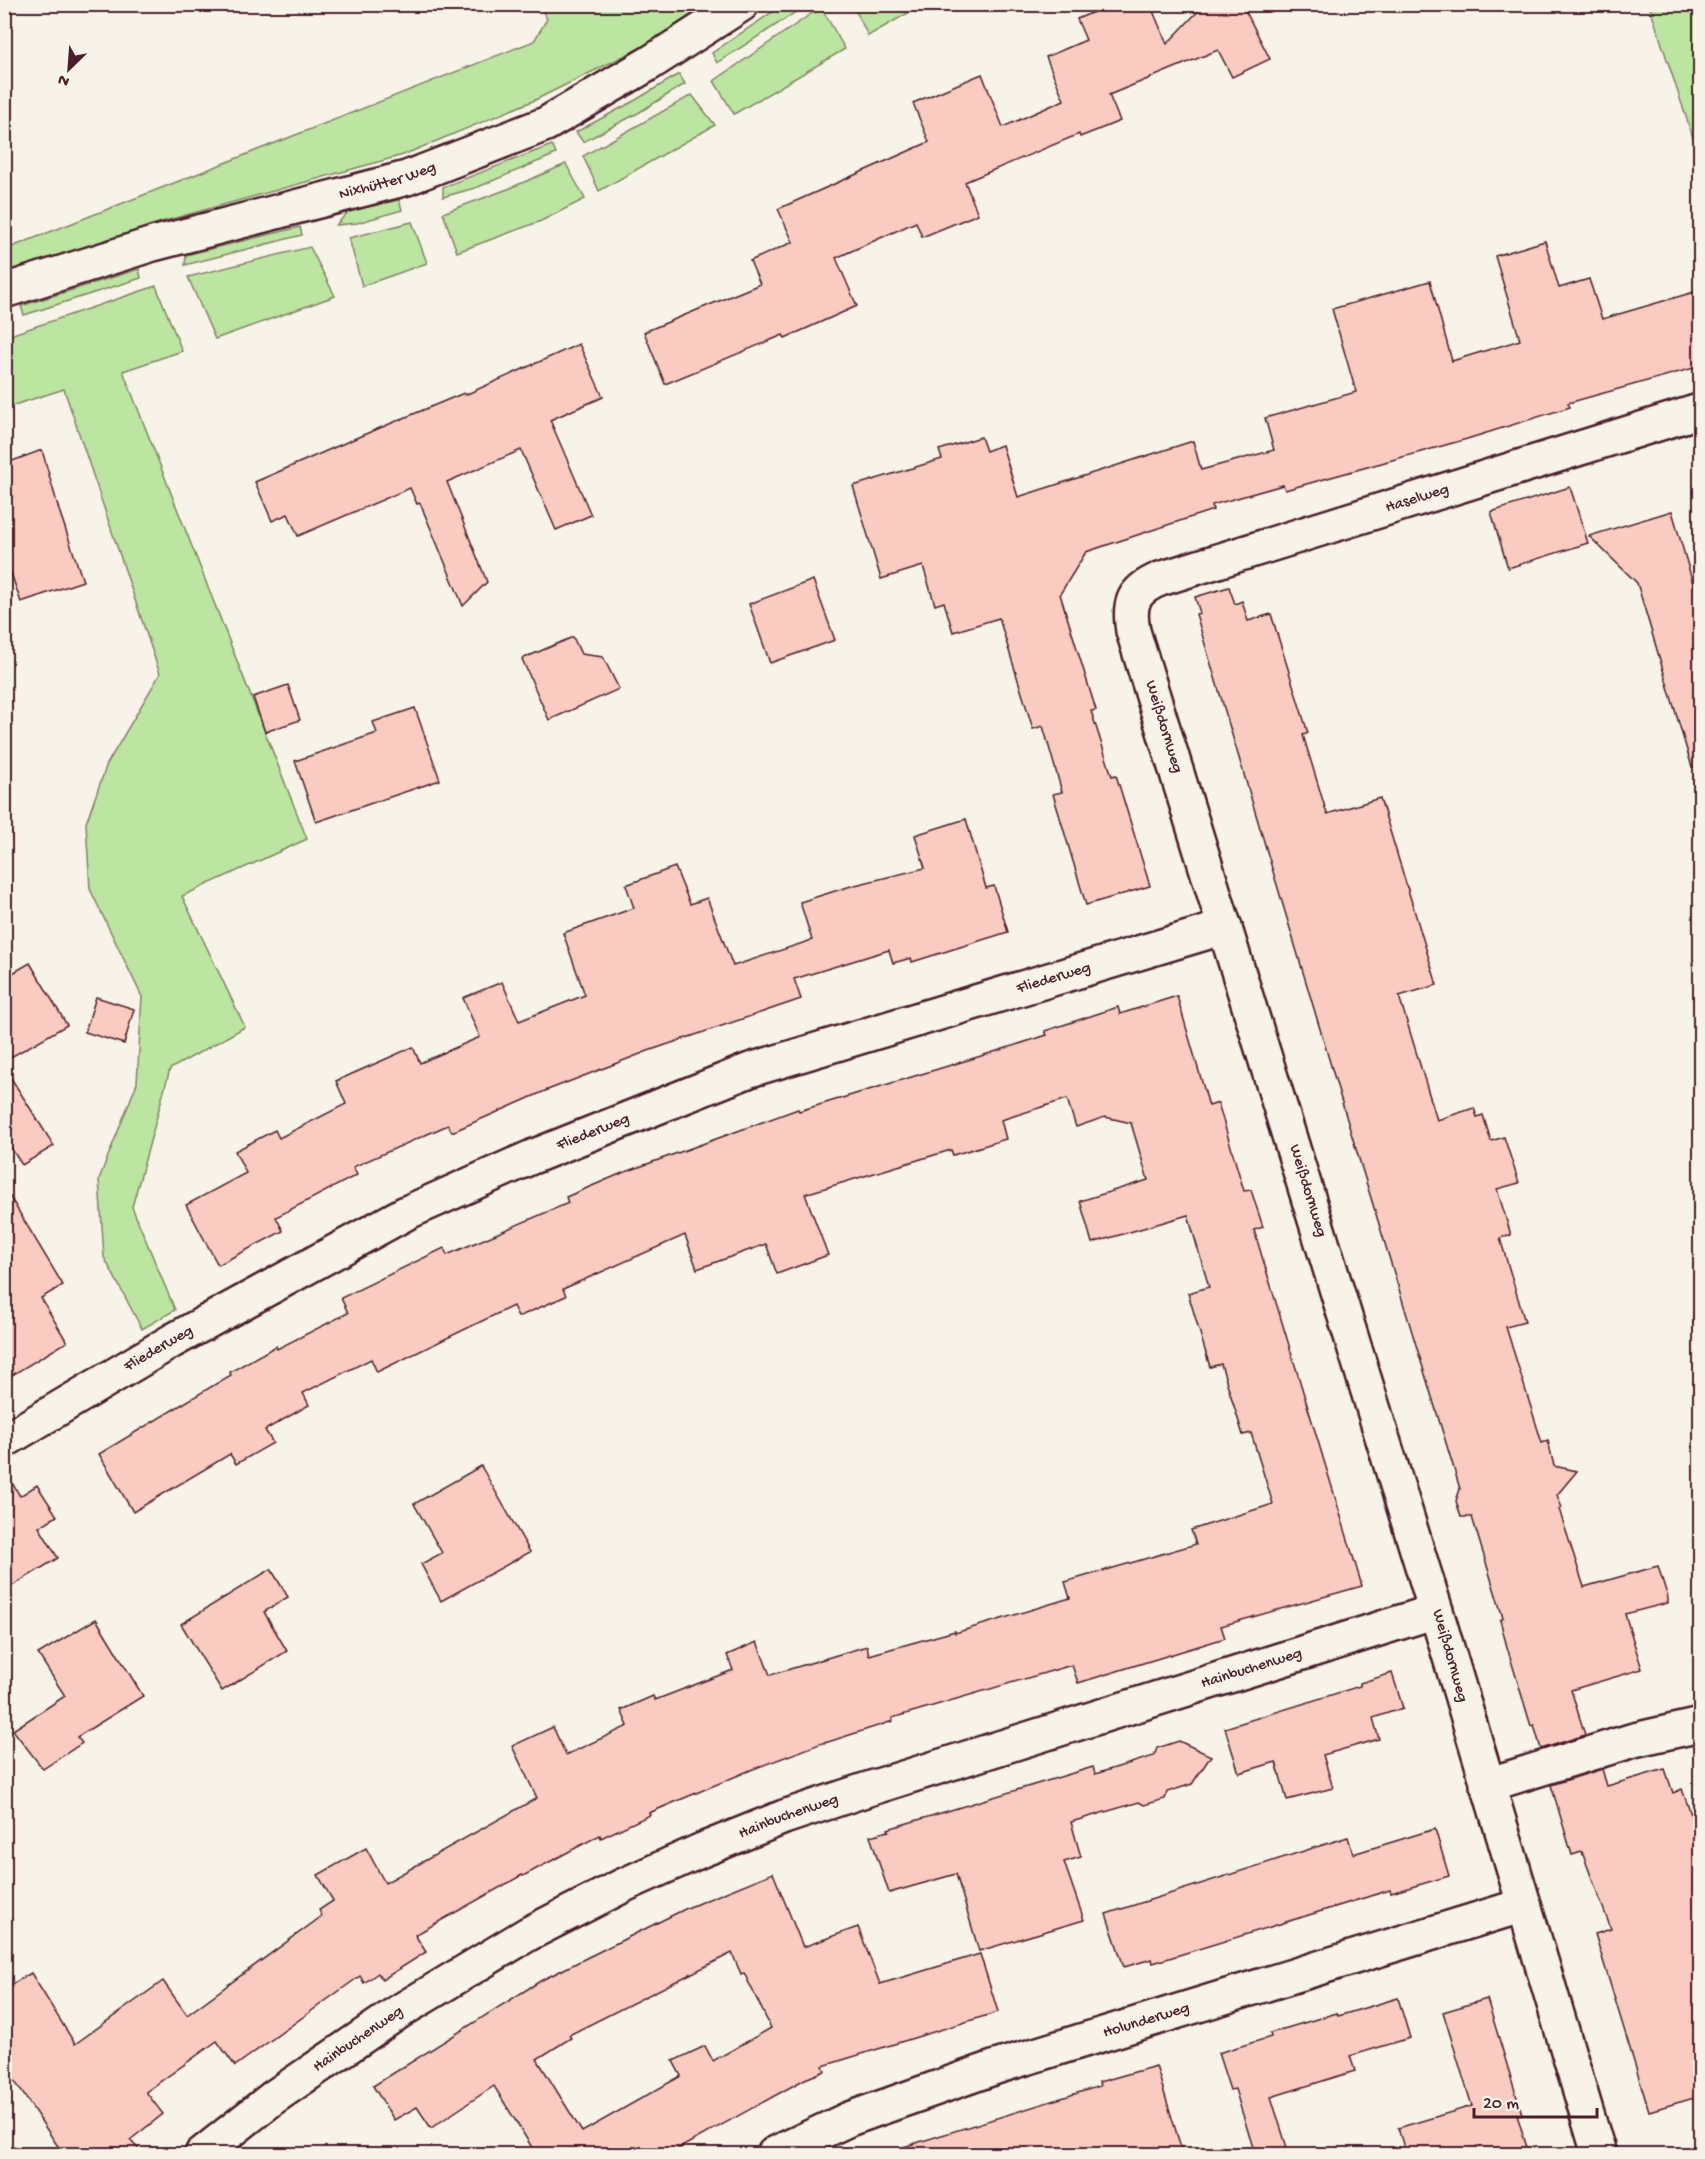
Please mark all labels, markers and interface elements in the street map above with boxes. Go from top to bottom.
north arrow [39,39,99,99]
text: N [55,68,73,90]
street label: Nixhütter Weg [337,158,439,205]
street label: Haselweg [1383,480,1451,518]
street label: Weißdornweg [1140,678,1186,776]
street label: Fliederweg [1013,958,1093,999]
street label: Fliederweg [553,1110,632,1156]
street label: Weißdornweg [1284,1142,1330,1240]
street label: Fliederweg [120,1322,197,1377]
street label: Weißdornweg [1427,1607,1471,1705]
street label: Hainbuchenweg [1199,1644,1304,1694]
street label: Hainbuchenweg [736,1790,841,1844]
street label: Holunderweg [1101,1999,1192,2043]
street label: Hainbuchenweg [310,2002,407,2077]
scale bar [1474,2081,1597,2119]
text: 20 m [1483,2094,1519,2115]

